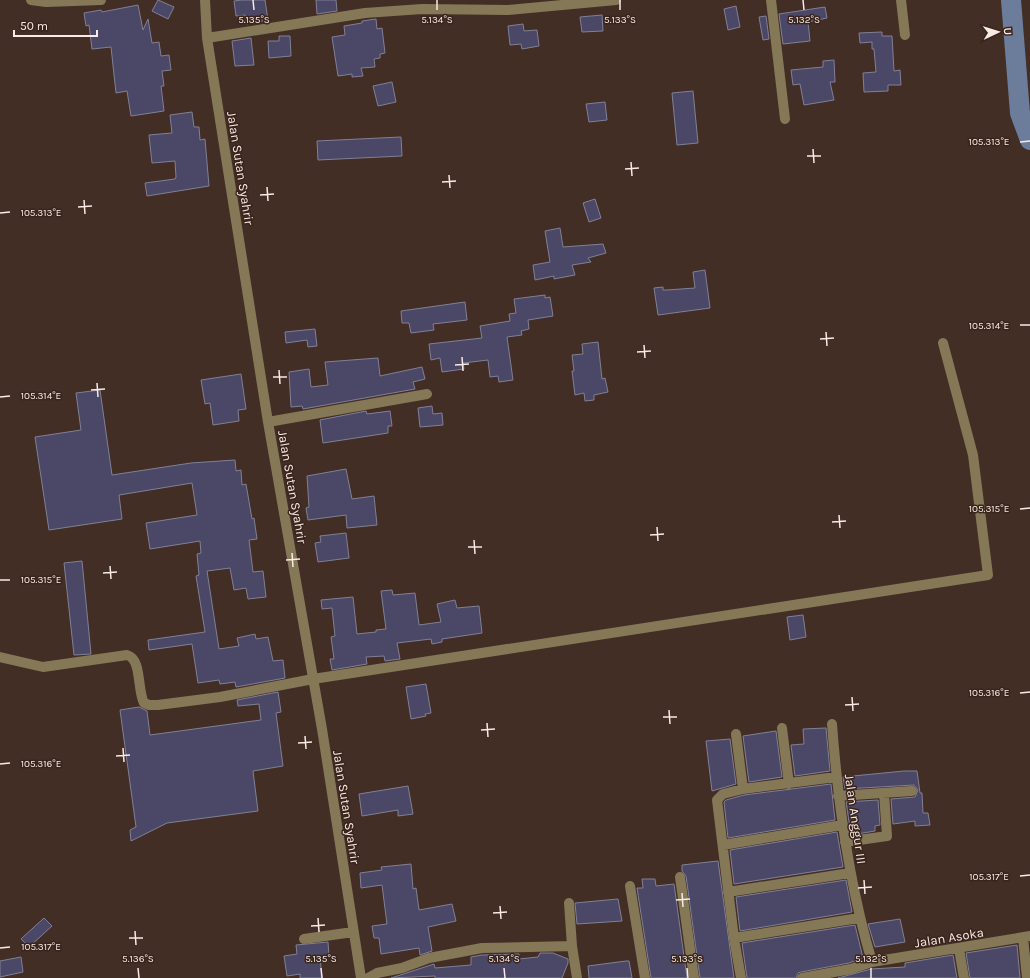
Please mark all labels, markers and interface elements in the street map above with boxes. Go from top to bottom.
scale bar [14,12,97,38]
north arrow [978,12,1018,52]
text: 5.135°S [238,14,270,26]
text: 5.134°S [421,14,453,26]
text: 5.133°S [604,14,636,26]
text: 5.132°S [788,14,820,26]
text: 50 m [20,19,48,33]
text: U [1001,27,1014,36]
street label: Jalan Sutan Syahrir [224,110,257,226]
text: 105.313°E [969,136,1009,148]
text: 105.313°E [21,207,61,219]
text: 105.314°E [969,320,1009,332]
text: 105.314°E [21,390,61,402]
street label: Jalan Sutan Syahrir [275,429,310,545]
text: 105.315°E [969,503,1009,515]
text: 105.315°E [21,574,61,586]
text: 105.316°E [969,687,1009,699]
street label: Jalan Sutan Syahrir [330,749,363,865]
text: 105.316°E [21,758,61,770]
street label: Jalan Anggur III [842,773,869,865]
text: 105.317°E [969,871,1009,883]
street label: Jalan Asoka [913,925,985,950]
text: 105.317°E [21,941,61,953]
text: 5.136°S [122,953,154,965]
text: 5.135°S [305,953,337,965]
text: 5.134°S [488,953,520,965]
text: 5.133°S [671,953,703,965]
text: 5.132°S [855,953,887,965]

